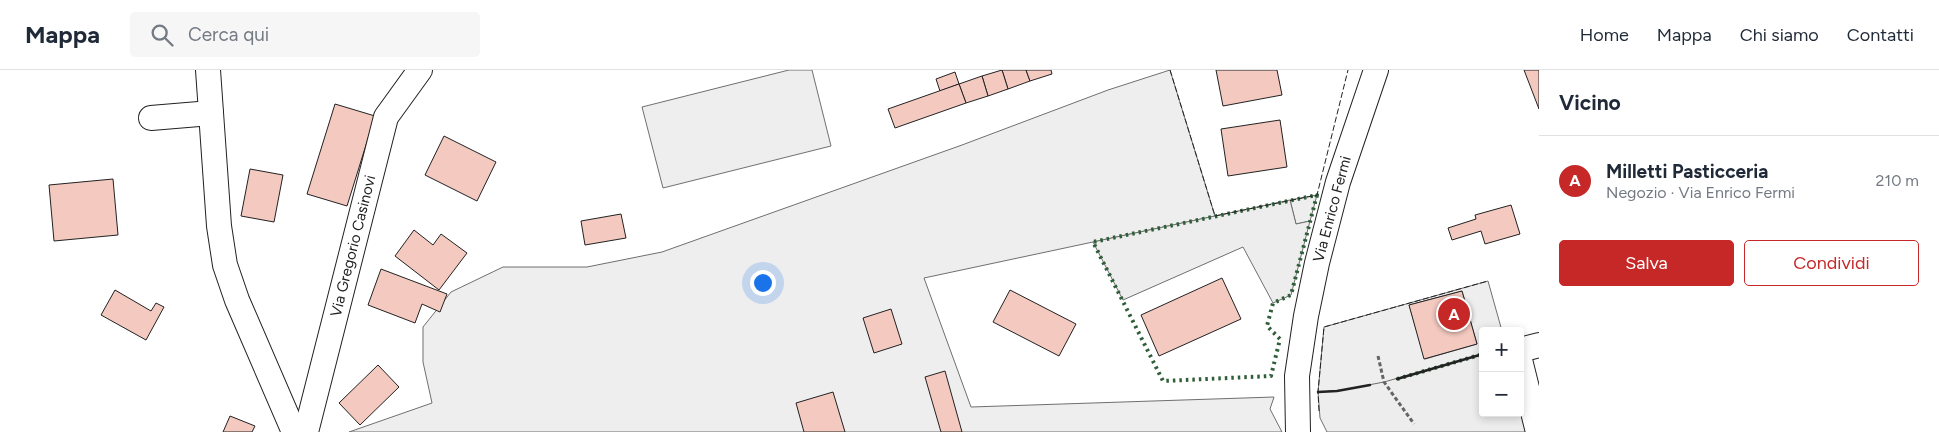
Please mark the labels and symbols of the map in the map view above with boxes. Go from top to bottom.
street label: Via Enrico Fermi [1309,154,1355,264]
street label: Via Gregorio Casinovi [327,173,379,319]
your location [750,270,776,296]
pin: A [1438,295,1470,333]

